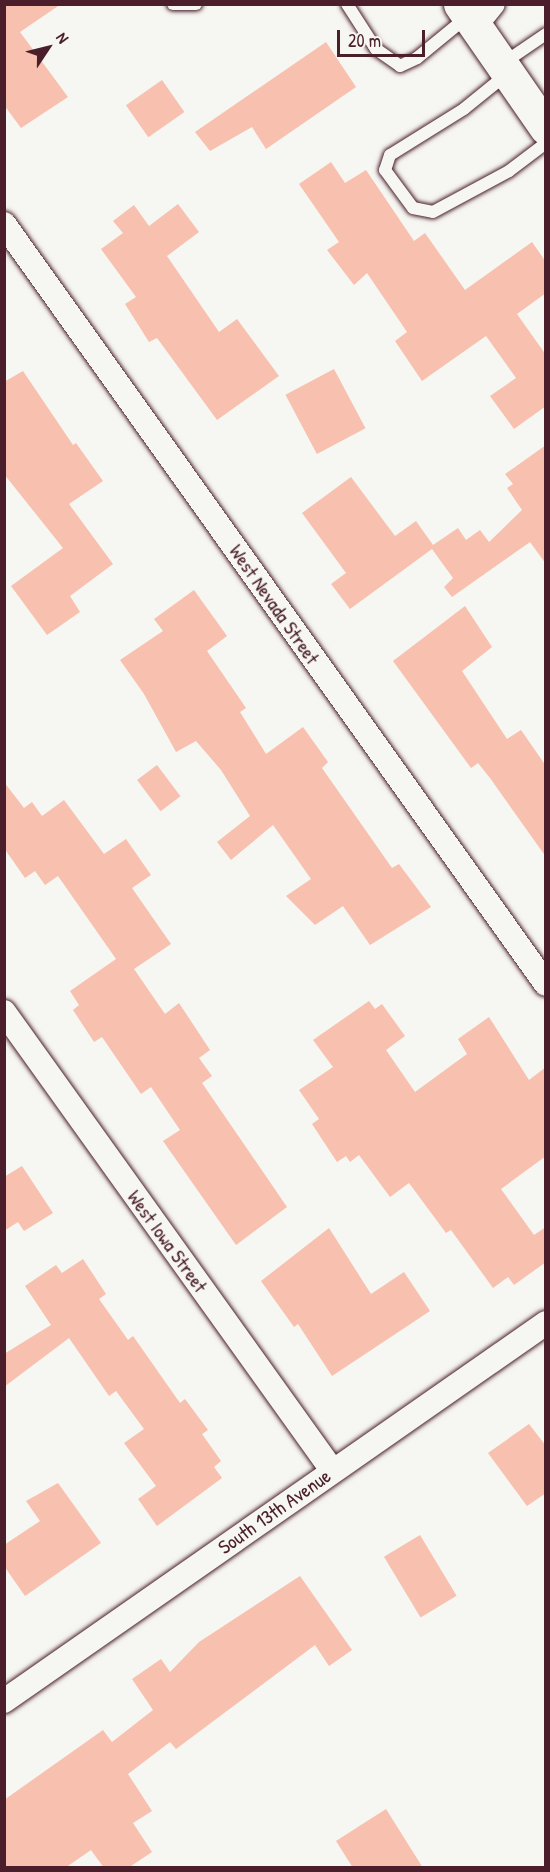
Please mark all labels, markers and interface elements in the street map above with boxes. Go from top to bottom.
north arrow [18,18,78,78]
scale bar [340,18,428,56]
text: N [51,28,74,47]
text: 20 m [348,28,381,53]
street label: West Nevada Street [225,539,325,669]
street label: West Iowa Street [123,1185,213,1297]
street label: South 13th Avenue [213,1463,335,1559]

